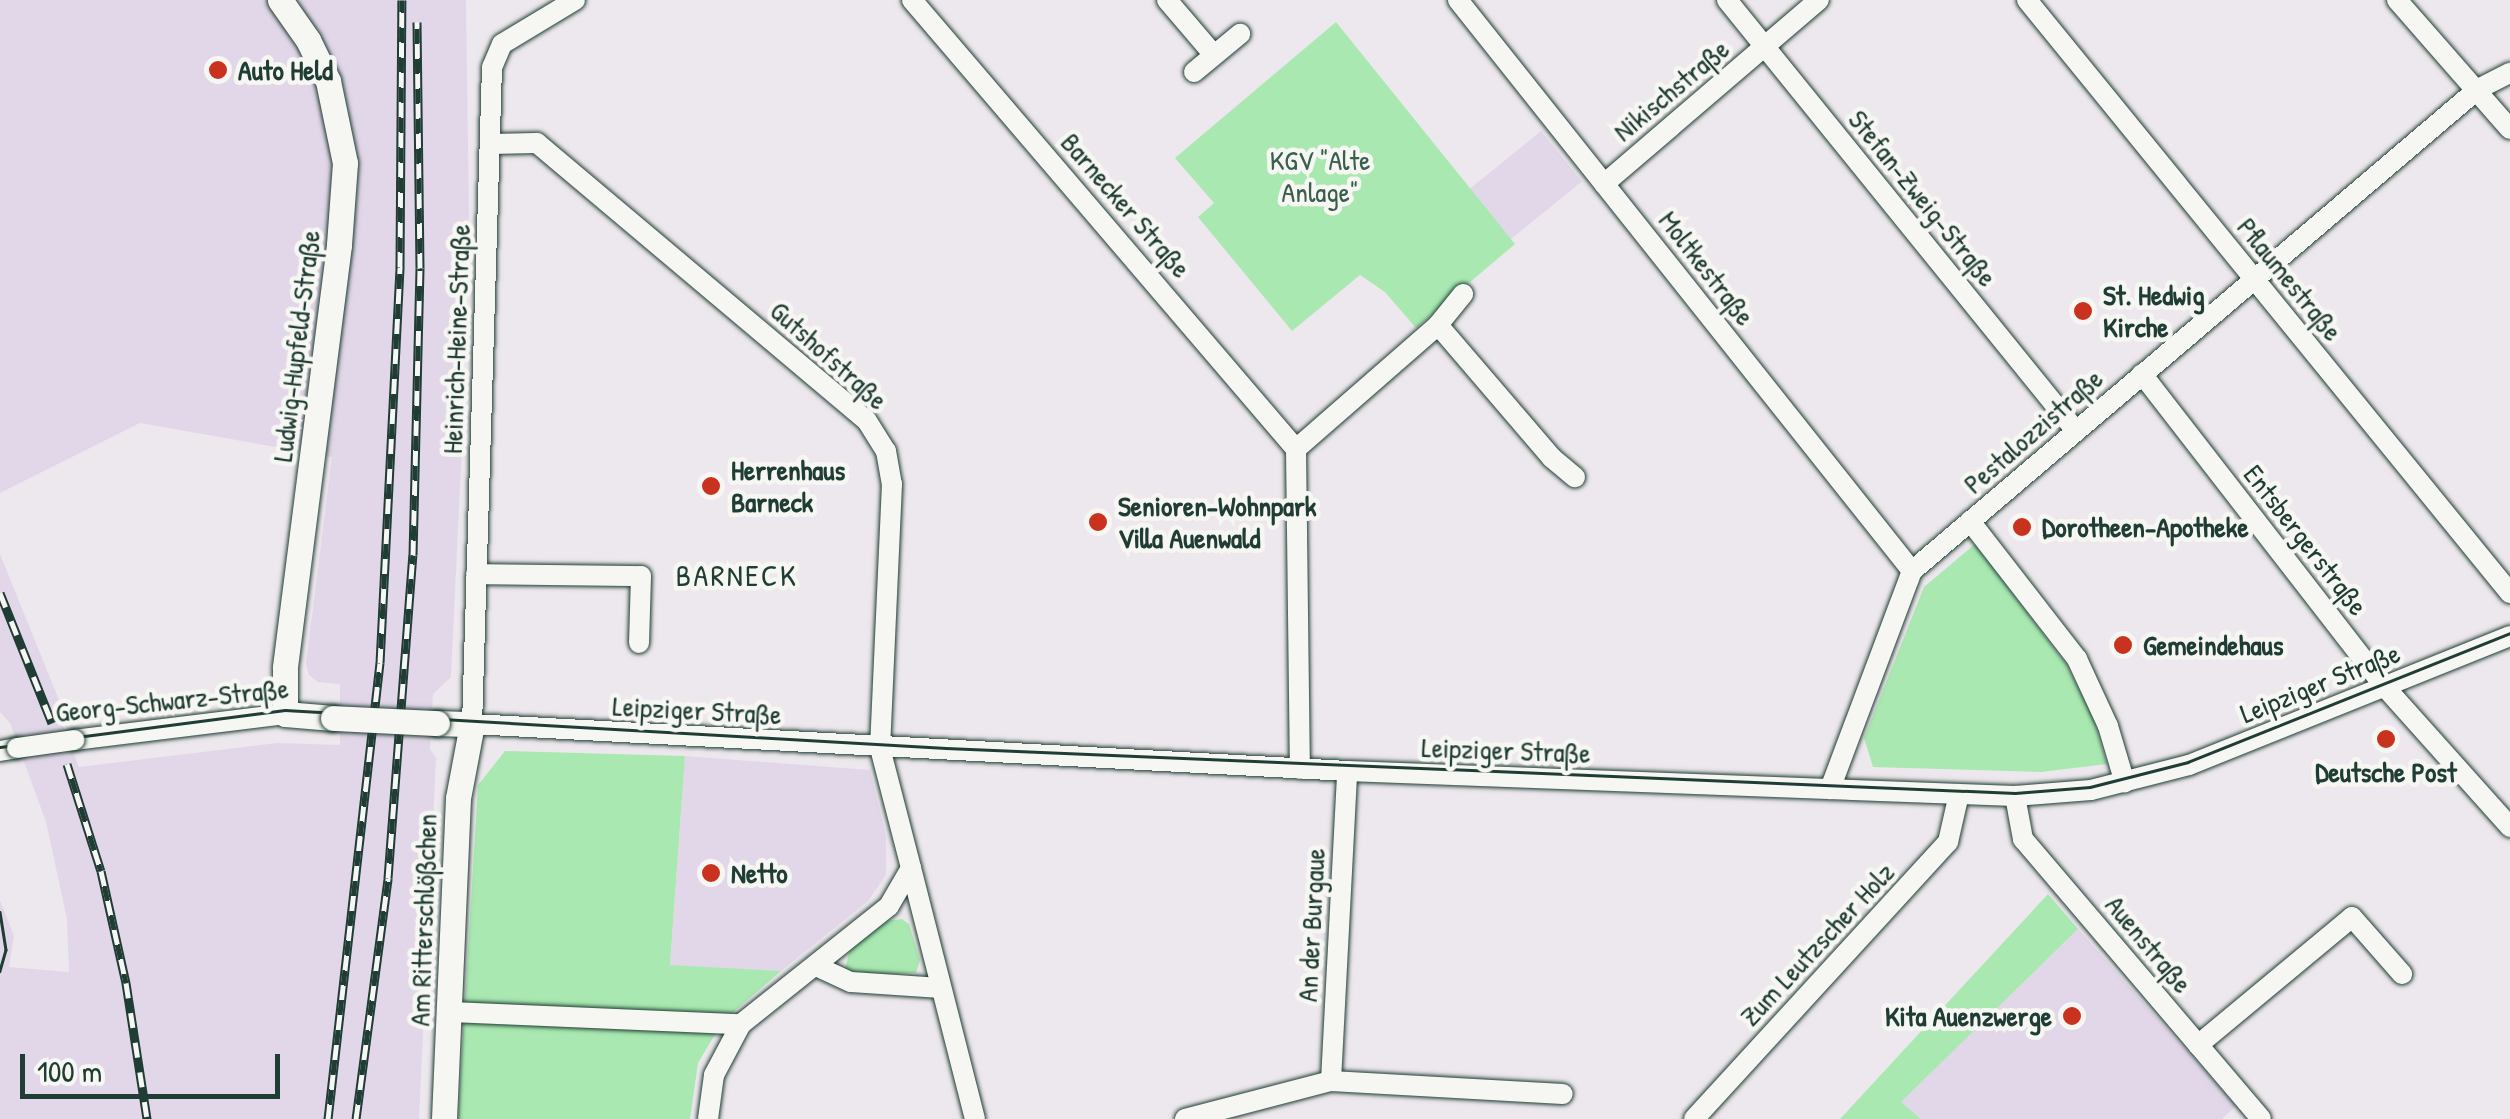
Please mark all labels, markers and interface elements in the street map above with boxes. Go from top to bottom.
street label: Nikischstraße [1606,32,1736,148]
place label: Auto Held [238,53,333,87]
marker: Auto Held [207,59,229,81]
street label: Stefan-Zweig-Straße [1842,103,2004,293]
street label: Barnecker Straße [1054,126,1198,284]
park label: KGV "Alte Anlage" [1270,143,1370,209]
street label: Moltkestraße [1652,204,1762,332]
street label: Pflaumestraße [2230,211,2350,347]
street label: Heinrich-Heine-Straße [435,223,477,455]
street label: Ludwig-Hupfeld-Straße [265,228,327,464]
place label: St. Hedwig Kirche [2103,278,2205,344]
street label: Gutshofstraße [763,294,895,416]
marker: St. Hedwig Kirche [2072,300,2094,322]
street label: Pestalozzistraße [1957,362,2109,500]
place label: Herrenhaus Barneck [731,453,845,519]
street label: Entsbergerstraße [2237,458,2375,622]
marker: Herrenhaus Barneck [700,475,722,497]
place label: Senioren-Wohnpark Villa Auenwald [1118,489,1316,555]
place label: Dorotheen-Apotheke [2042,510,2249,544]
marker: Senioren-Wohnpark Villa Auenwald [1087,511,1109,533]
marker: Dorotheen-Apotheke [2011,516,2033,538]
district label: BARNECK [676,557,798,593]
place label: Gemeindehaus [2143,628,2283,662]
marker: Gemeindehaus [2112,634,2134,656]
street label: Leipziger Straße [2235,636,2405,730]
street label: Georg-Schwarz-Straße [54,671,290,729]
street label: Leipziger Straße [612,689,782,731]
marker: Deutsche Post [2375,728,2397,750]
street label: Leipziger Straße [1421,730,1591,770]
place label: Deutsche Post [2315,755,2457,789]
street label: Am Ritterschlößchen [402,813,444,1027]
street label: An der Burgaue [1290,847,1332,1003]
street label: Zum Leutzscher Holz [1733,855,1901,1033]
place label: Netto [731,856,788,890]
marker: Netto [700,862,722,884]
street label: Auenstraße [2099,888,2199,1000]
place label: Kita Auenzwerge [1885,999,2052,1033]
marker: Kita Auenzwerge [2061,1005,2083,1027]
scale bar [25,1034,285,1096]
text: 100 m [37,1051,102,1091]

